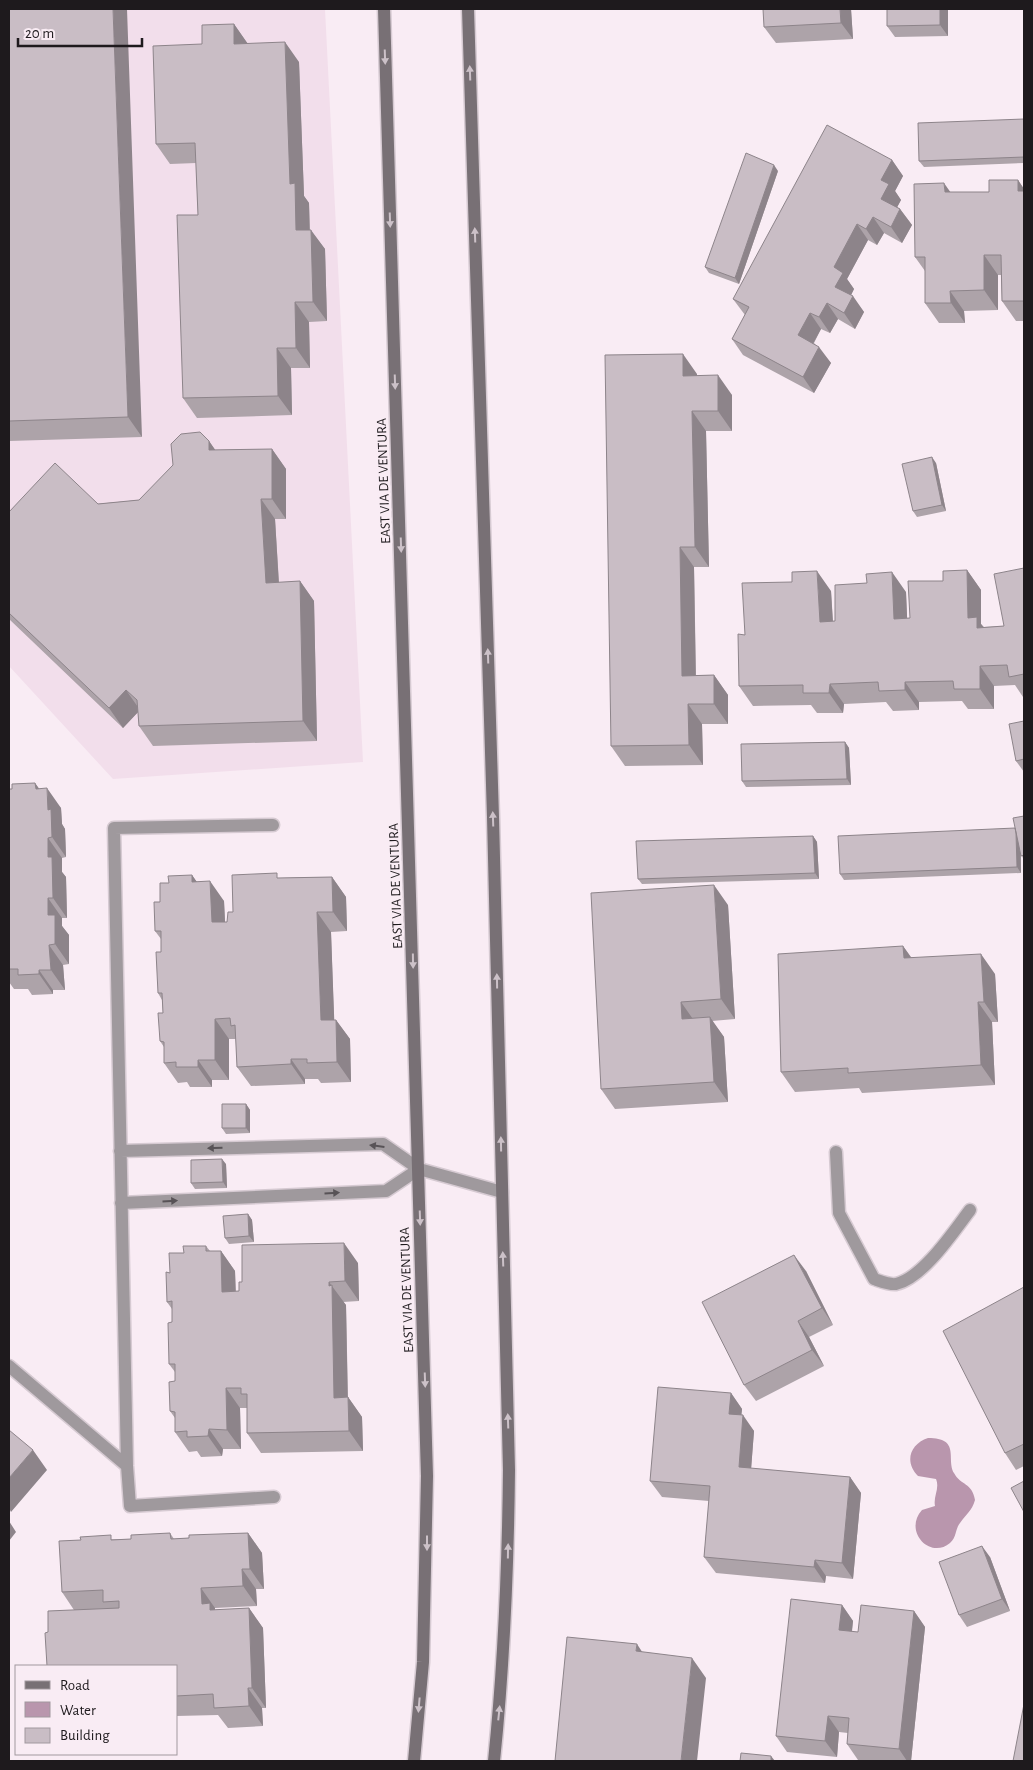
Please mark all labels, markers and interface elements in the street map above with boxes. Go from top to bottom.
scale bar [18,15,141,47]
text: 20 m [25,26,54,41]
one-way arrow [382,50,390,66]
one-way arrow [466,64,474,80]
one-way arrow [387,212,395,228]
one-way arrow [470,227,478,243]
one-way arrow [392,375,400,391]
street label: EAST VIA DE VENTURA [375,418,393,544]
one-way arrow [397,537,405,553]
one-way arrow [483,648,491,664]
one-way arrow [488,811,496,827]
street label: EAST VIA DE VENTURA [387,823,405,949]
one-way arrow [410,954,418,970]
one-way arrow [492,973,500,989]
one-way arrow [496,1135,504,1151]
one-way arrow [369,1142,385,1150]
one-way arrow [207,1144,223,1152]
one-way arrow [324,1189,340,1197]
one-way arrow [162,1197,178,1205]
one-way arrow [416,1210,424,1226]
street label: EAST VIA DE VENTURA [398,1227,416,1353]
one-way arrow [499,1250,507,1266]
one-way arrow [421,1373,429,1389]
one-way arrow [503,1413,511,1429]
one-way arrow [423,1535,431,1551]
one-way arrow [504,1542,512,1558]
legend [15,1665,178,1755]
text: Road [60,1678,90,1693]
one-way arrow [415,1697,423,1713]
text: Water [60,1703,96,1718]
one-way arrow [495,1704,503,1720]
text: Building [60,1728,110,1743]

